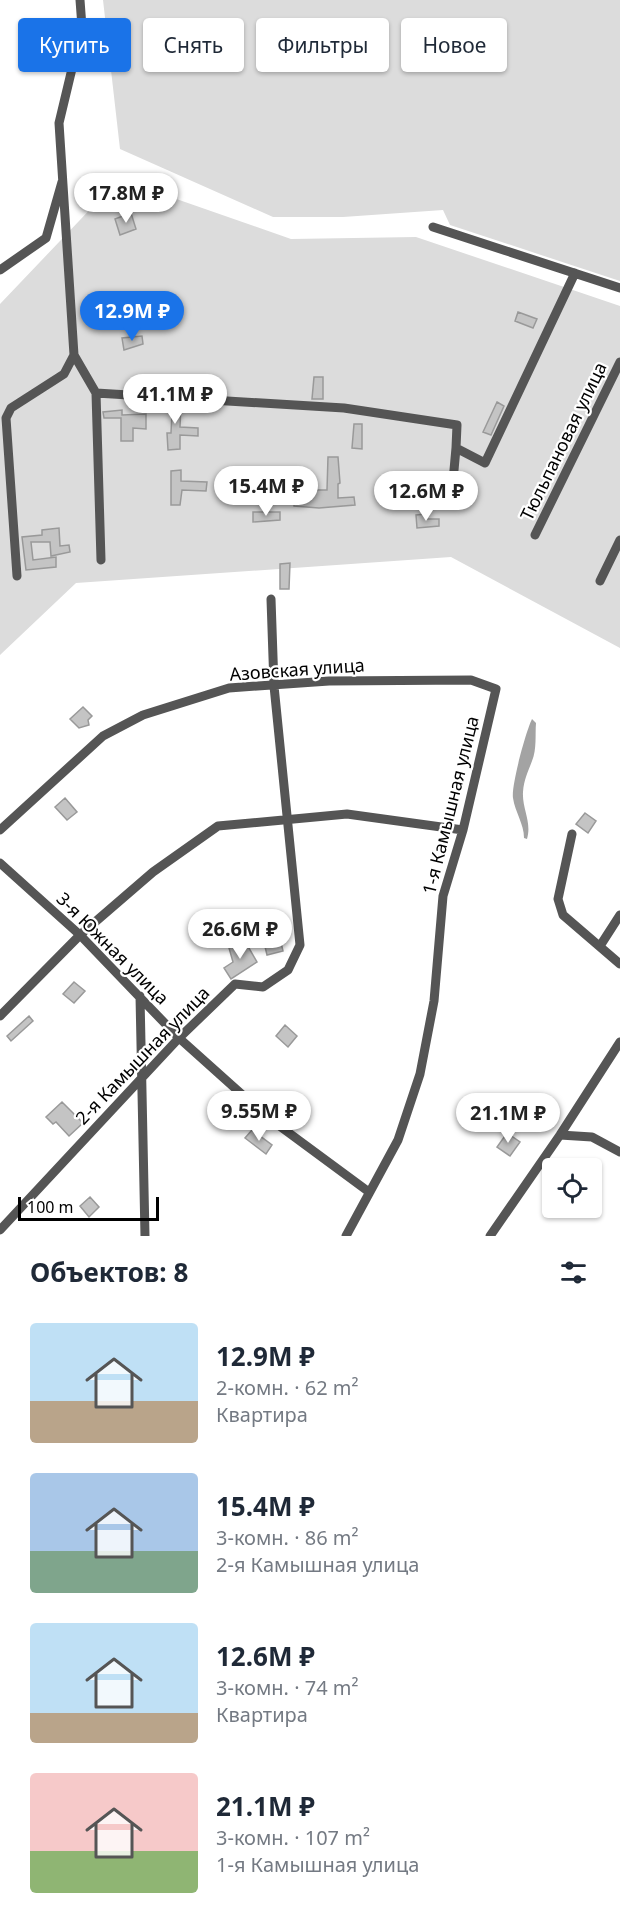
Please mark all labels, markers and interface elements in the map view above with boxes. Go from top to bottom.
chip: Купить [18,18,131,72]
chip: Снять [143,18,244,72]
chip: Фильтры [256,18,389,72]
chip: Новое [401,18,507,72]
pin: 17.8M ₽ [71,173,181,224]
text: 17.8M ₽ [88,179,164,206]
pin: 12.9M ₽ [77,291,187,342]
text: 12.9M ₽ [94,297,170,324]
street label: Тюльпановая улица [514,358,612,524]
pin: 41.1M ₽ [120,374,230,425]
text: 41.1M ₽ [137,380,213,407]
pin: 15.4M ₽ [211,466,321,517]
pin: 12.6M ₽ [371,471,481,522]
text: 15.4M ₽ [228,472,304,499]
text: 12.6M ₽ [388,477,464,504]
street label: Азовская улица [229,652,365,686]
street label: 1-я Камышная улица [416,713,484,897]
street label: 3-я Южная улица [52,887,174,1009]
pin: 26.6M ₽ [185,909,295,960]
text: 26.6M ₽ [202,915,278,942]
street label: 2-я Камышная улица [70,981,214,1129]
pin: 9.55M ₽ [204,1091,314,1142]
pin: 21.1M ₽ [453,1093,563,1144]
text: 9.55M ₽ [221,1097,297,1124]
text: 21.1M ₽ [470,1099,546,1126]
map controls [542,1158,602,1218]
button: locate [542,1158,602,1218]
scale bar [18,1194,159,1222]
text: 100 m [27,1196,74,1218]
text: Объектов: 8 [30,1254,188,1290]
icon: filters [557,1256,590,1289]
text: 12.9M ₽ [216,1338,315,1374]
icon: home [78,1347,150,1419]
text: 2-комн. · 62 m² [216,1374,359,1401]
text: Квартира [216,1401,308,1428]
text: 15.4M ₽ [216,1488,315,1524]
icon: home [78,1497,150,1569]
text: 3-комн. · 86 m² [216,1524,359,1551]
text: 2-я Камышная улица [216,1551,419,1578]
text: 12.6M ₽ [216,1638,315,1674]
icon: home [78,1647,150,1719]
text: 3-комн. · 74 m² [216,1674,359,1701]
text: Квартира [216,1701,308,1728]
text: 21.1M ₽ [216,1788,315,1824]
icon: home [78,1797,150,1869]
text: 3-комн. · 107 m² [216,1824,370,1851]
text: 1-я Камышная улица [216,1851,419,1878]

